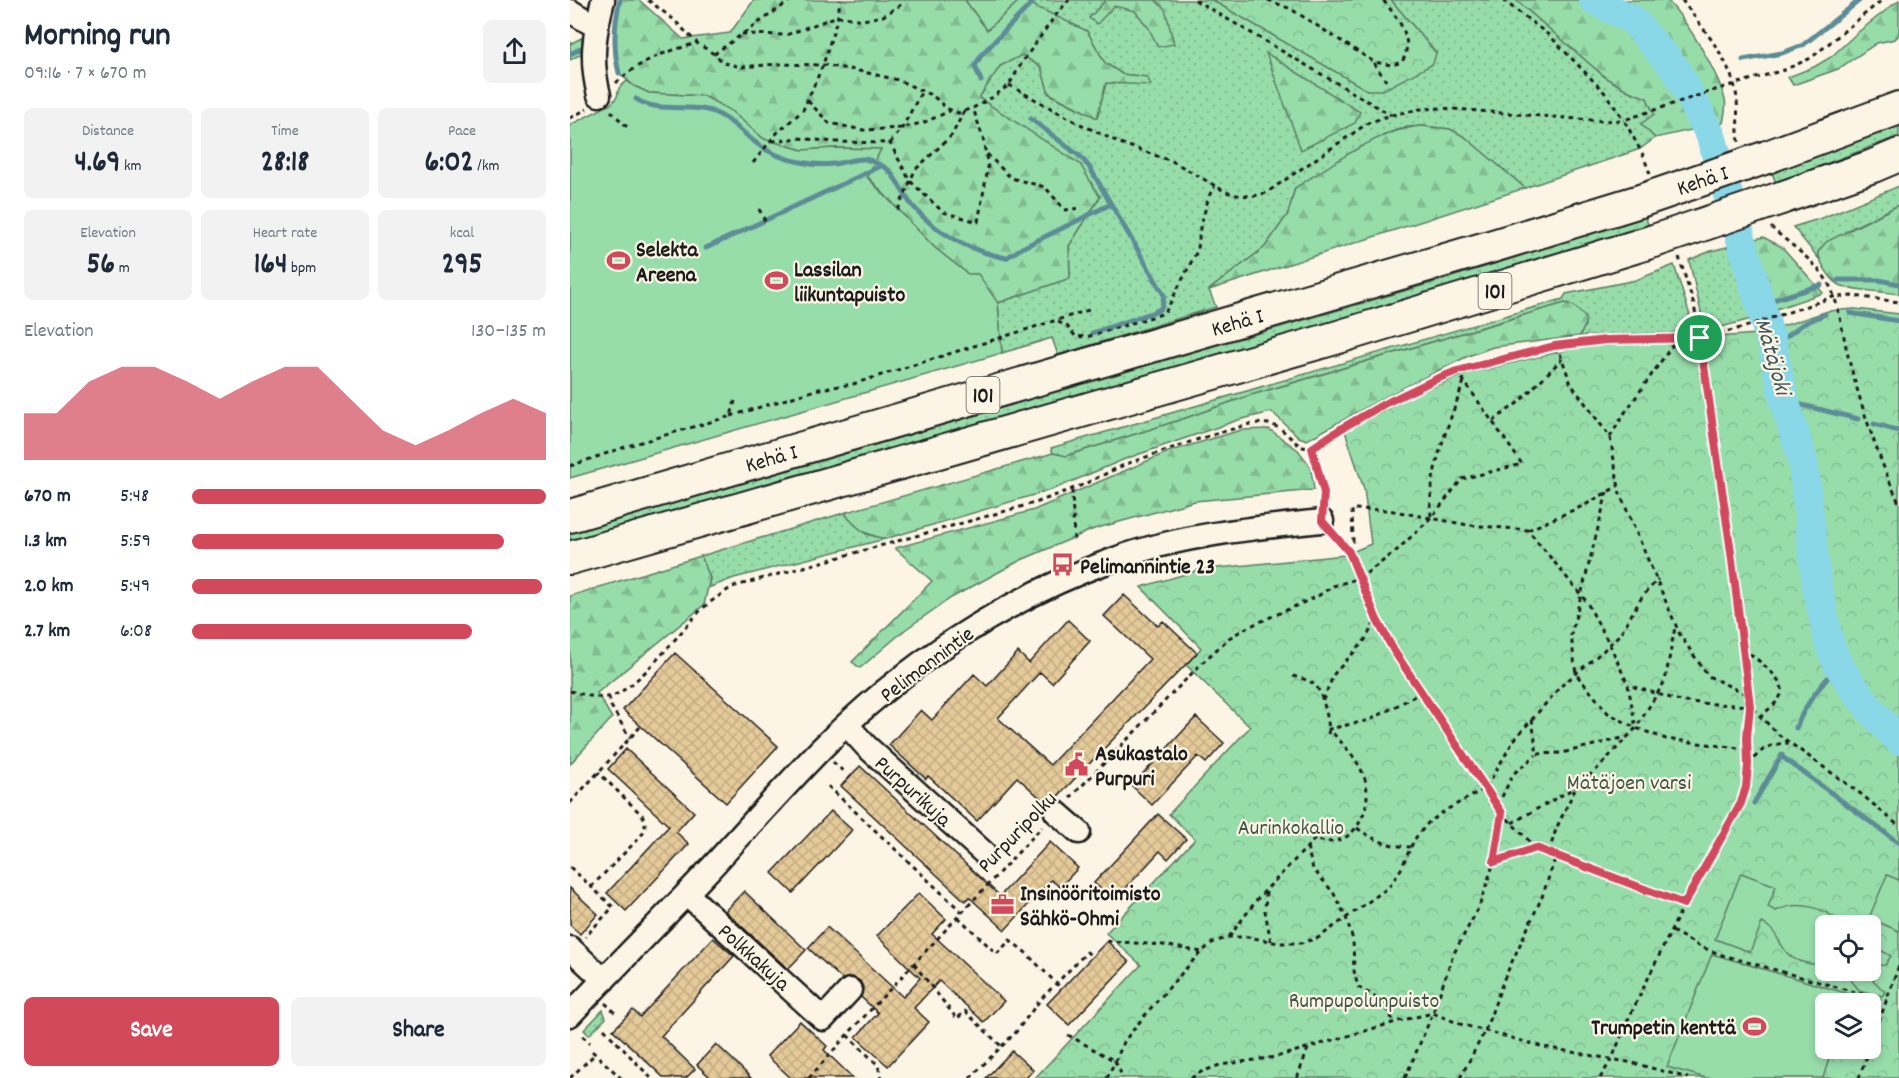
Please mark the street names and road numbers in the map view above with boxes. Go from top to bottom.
street label: Kehä I [1673,159,1733,206]
road number: 101 [1478,273,1512,309]
street label: Kehä I [1208,302,1268,347]
road number: 101 [966,377,1000,413]
street label: Kehä I [742,438,802,483]
street label: Pelimannintie [875,620,982,711]
street label: Purpurikuja [866,750,957,836]
street label: Purpuripolku [972,786,1065,881]
street label: Polkkakuja [710,918,796,1000]

